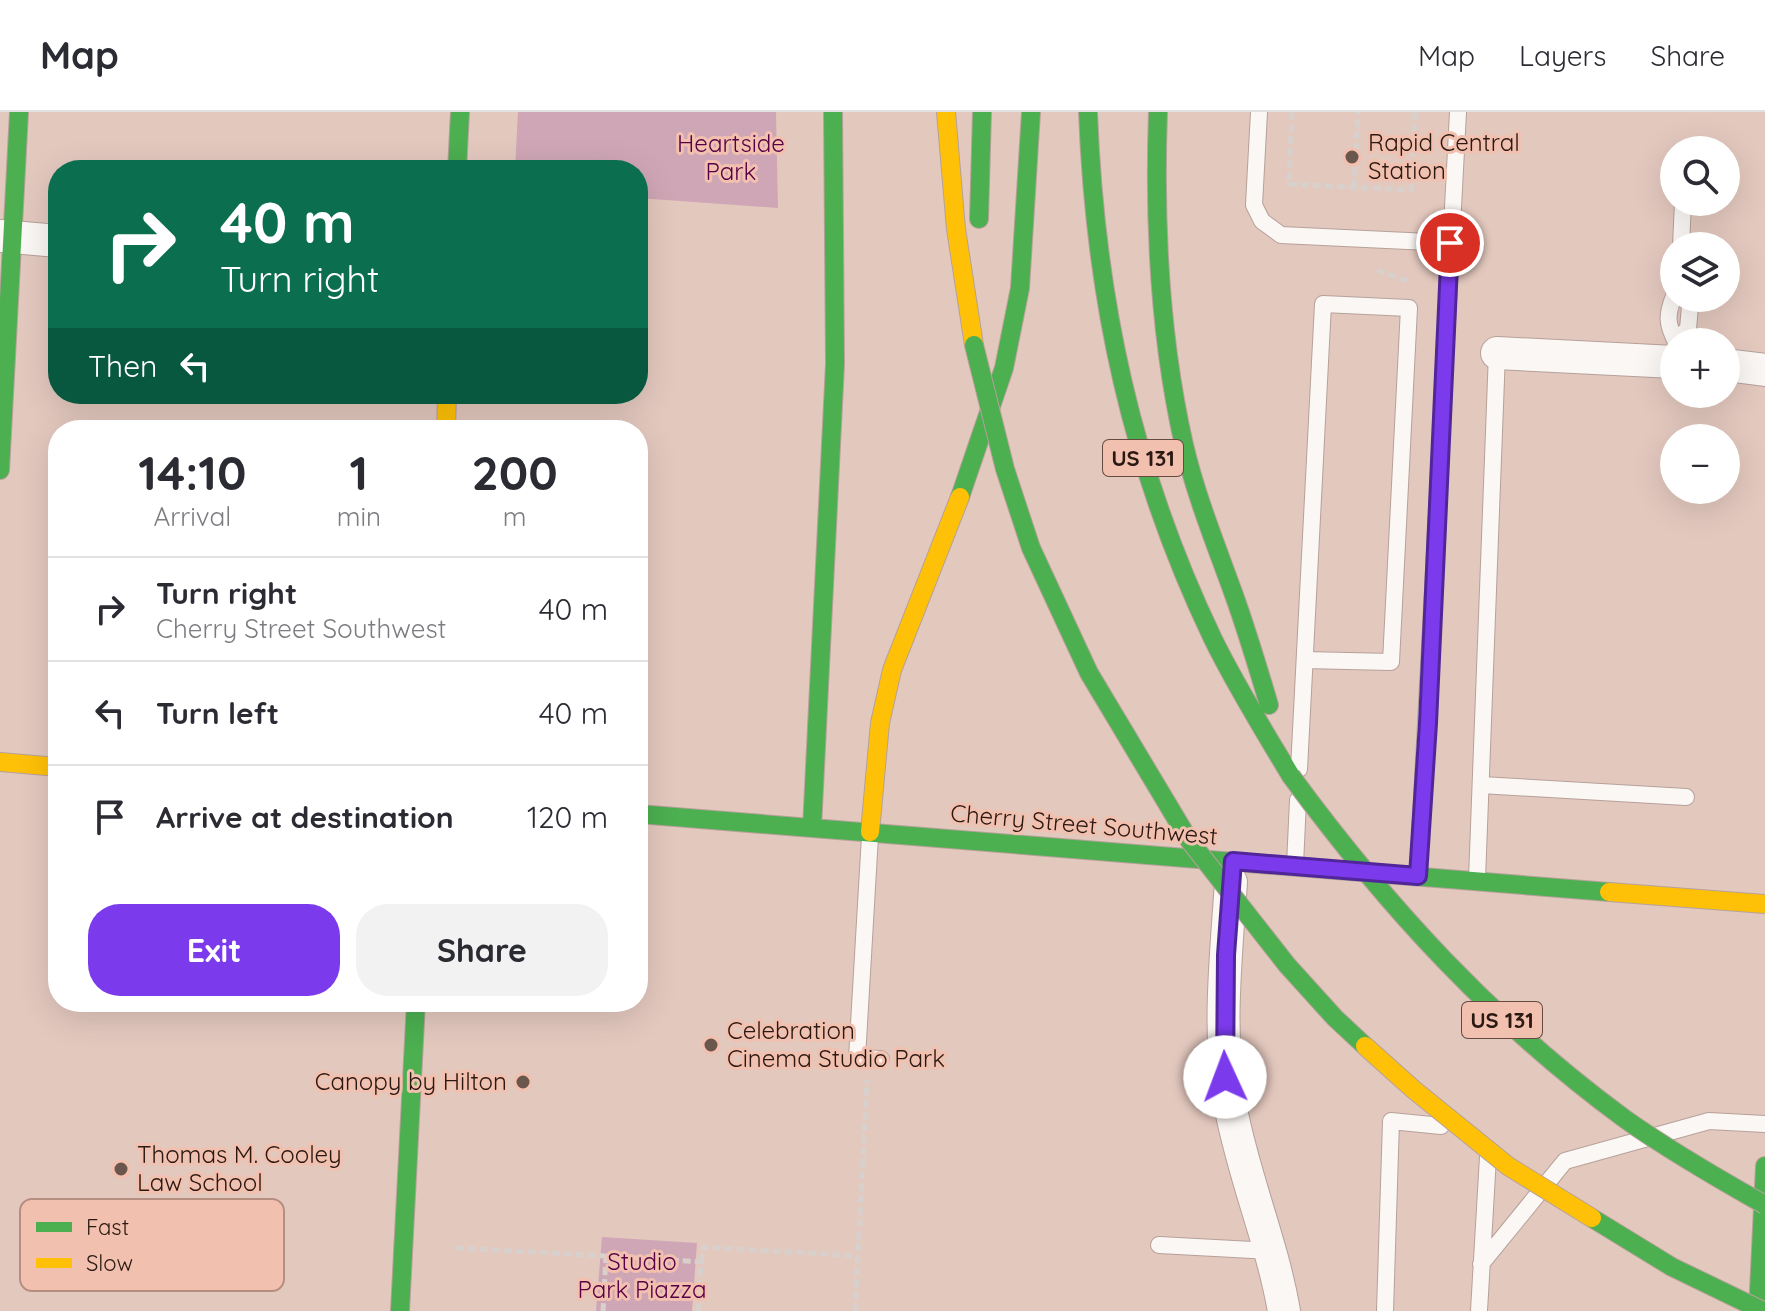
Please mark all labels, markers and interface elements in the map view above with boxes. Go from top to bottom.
text: Map [40,31,119,79]
text: Map [1418,38,1475,73]
text: Layers [1519,38,1606,73]
text: Share [1650,38,1725,73]
place label: Rapid Central Station [1368,127,1520,185]
park label: Heartside Park [677,128,785,186]
map controls [1660,136,1740,504]
button: search [1660,136,1740,216]
marker: Rapid Central Station [1343,148,1361,166]
text: 40 m [220,187,355,257]
icon: right [88,192,192,296]
pin [1416,209,1484,277]
icon: arrive [1428,221,1472,265]
button: layers [1660,232,1740,312]
text: Turn right [220,256,379,301]
button: + [1660,328,1740,408]
icon: left [173,344,217,388]
text: Then [88,347,157,385]
button: − [1660,424,1740,504]
road number: US 131 [1103,440,1183,476]
text: 14:10 [138,442,246,502]
text: 1 [350,442,368,502]
text: 200 [471,442,558,502]
text: Arrival [153,500,231,533]
text: min [337,500,381,533]
text: m [503,500,526,533]
text: Turn right [156,574,297,612]
icon: right [88,587,132,631]
text: 40 m [539,590,608,628]
text: Cherry Street Southwest [156,612,446,645]
icon: left [88,691,132,735]
text: Turn left [156,694,279,732]
text: 40 m [539,694,608,732]
icon: arrive [88,795,132,839]
street label: Cherry Street Southwest [949,797,1219,851]
text: Arrive at destination [156,798,454,836]
text: 120 m [527,798,608,836]
button: Exit [88,904,340,996]
button: Share [356,904,608,996]
road number: US 131 [1462,1002,1542,1038]
place label: Celebration Cinema Studio Park [727,1015,945,1073]
position arrow [1183,1035,1267,1119]
marker: Celebration Cinema Studio Park [702,1036,720,1054]
place label: Canopy by Hilton [315,1066,507,1096]
marker: Canopy by Hilton [514,1073,532,1091]
place label: Thomas M. Cooley Law School [137,1139,342,1197]
marker: Thomas M. Cooley Law School [112,1160,130,1178]
legend [20,1199,284,1291]
text: Fast [86,1213,129,1241]
park label: Studio Park Piazza [578,1246,706,1304]
text: Slow [86,1249,133,1277]

